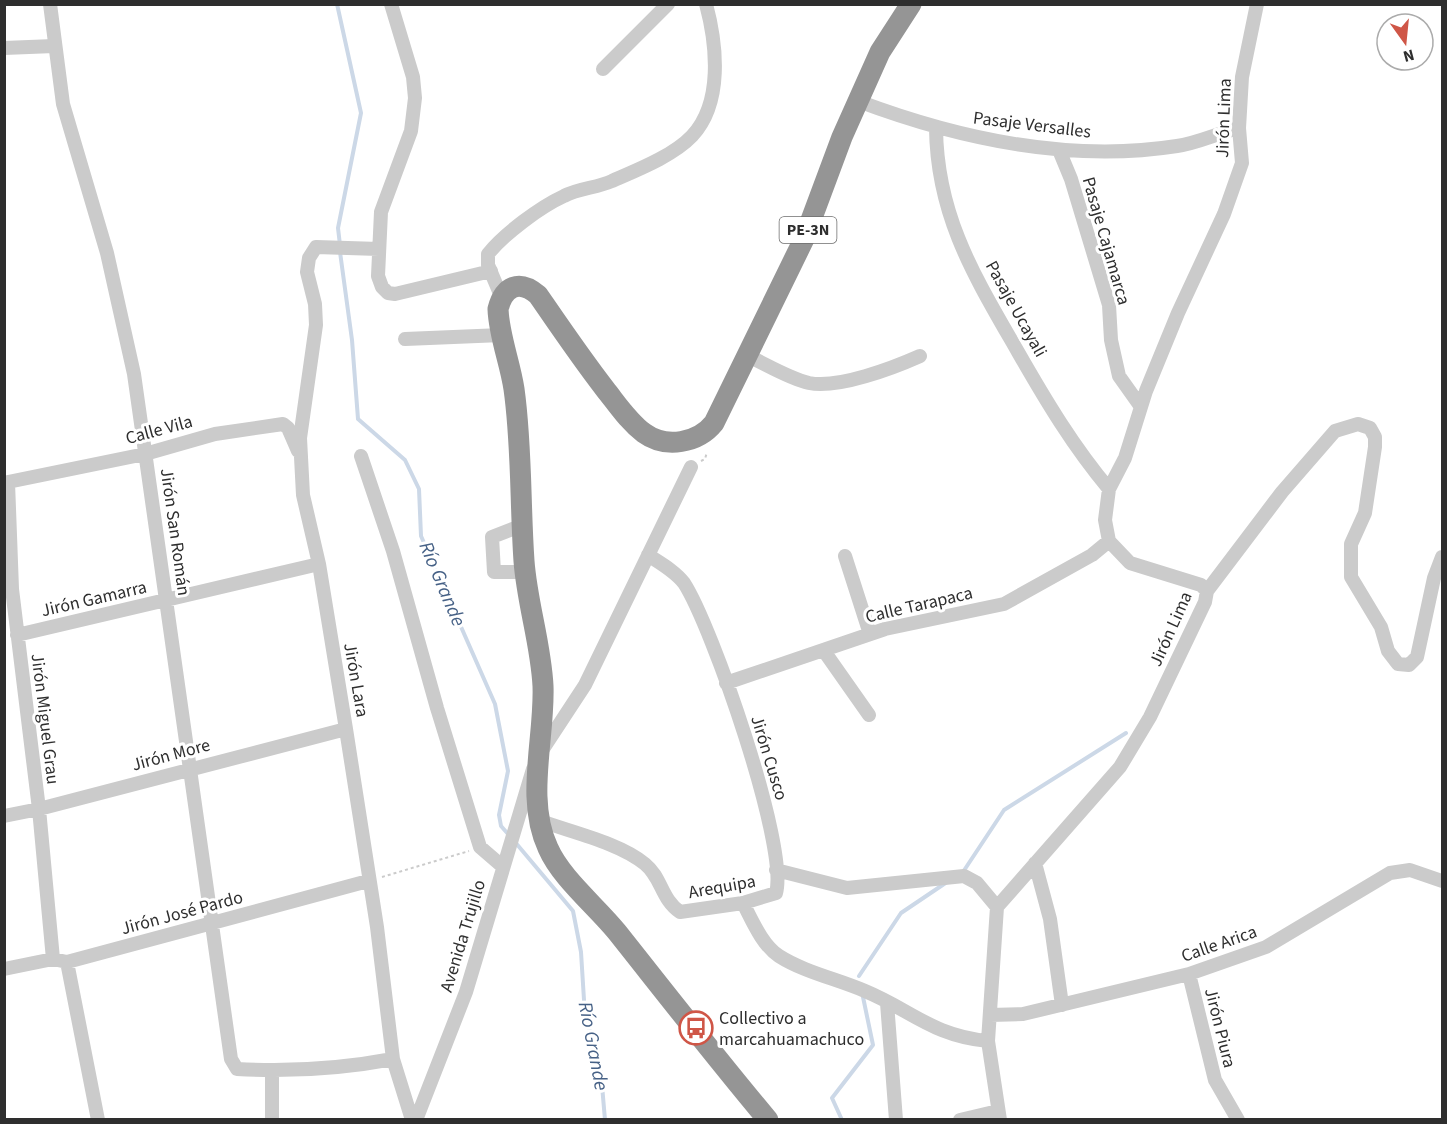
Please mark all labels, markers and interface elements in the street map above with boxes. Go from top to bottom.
north arrow [1375,12,1435,72]
text: N [1401,44,1417,68]
street label: Jirón Lima [1210,78,1238,158]
street label: Pasaje Versalles [972,105,1092,145]
street label: Pasaje Cajamarca [1076,174,1136,308]
road number: PE-3N [780,217,836,243]
street label: Pasaje Ucayali [979,256,1053,362]
street label: Calle Vila [123,409,195,451]
street label: Jirón San Román [154,467,196,597]
water label: Río Grande [412,537,472,631]
street label: Jirón Gamarra [39,575,149,623]
street label: Calle Tarapaca [863,581,975,629]
street label: Jirón Lima [1143,588,1199,670]
street label: Jirón Lara [337,641,375,719]
street label: Jirón Miguel Grau [25,652,65,786]
street label: Jirón Cusco [744,713,794,803]
street label: Jirón More [129,733,213,777]
street label: Arequipa [686,869,758,905]
street label: Avenida Trujillo [434,877,492,995]
street label: Jirón José Pardo [118,885,246,941]
street label: Calle Arica [1178,919,1260,969]
street label: Jirón Piura [1198,985,1242,1071]
water label: Río Grande [571,999,615,1093]
place label: Collectivo a marcahuamachuco [719,1006,864,1052]
bus stop icon: Collectivo a marcahuamachuco [678,1010,714,1046]

